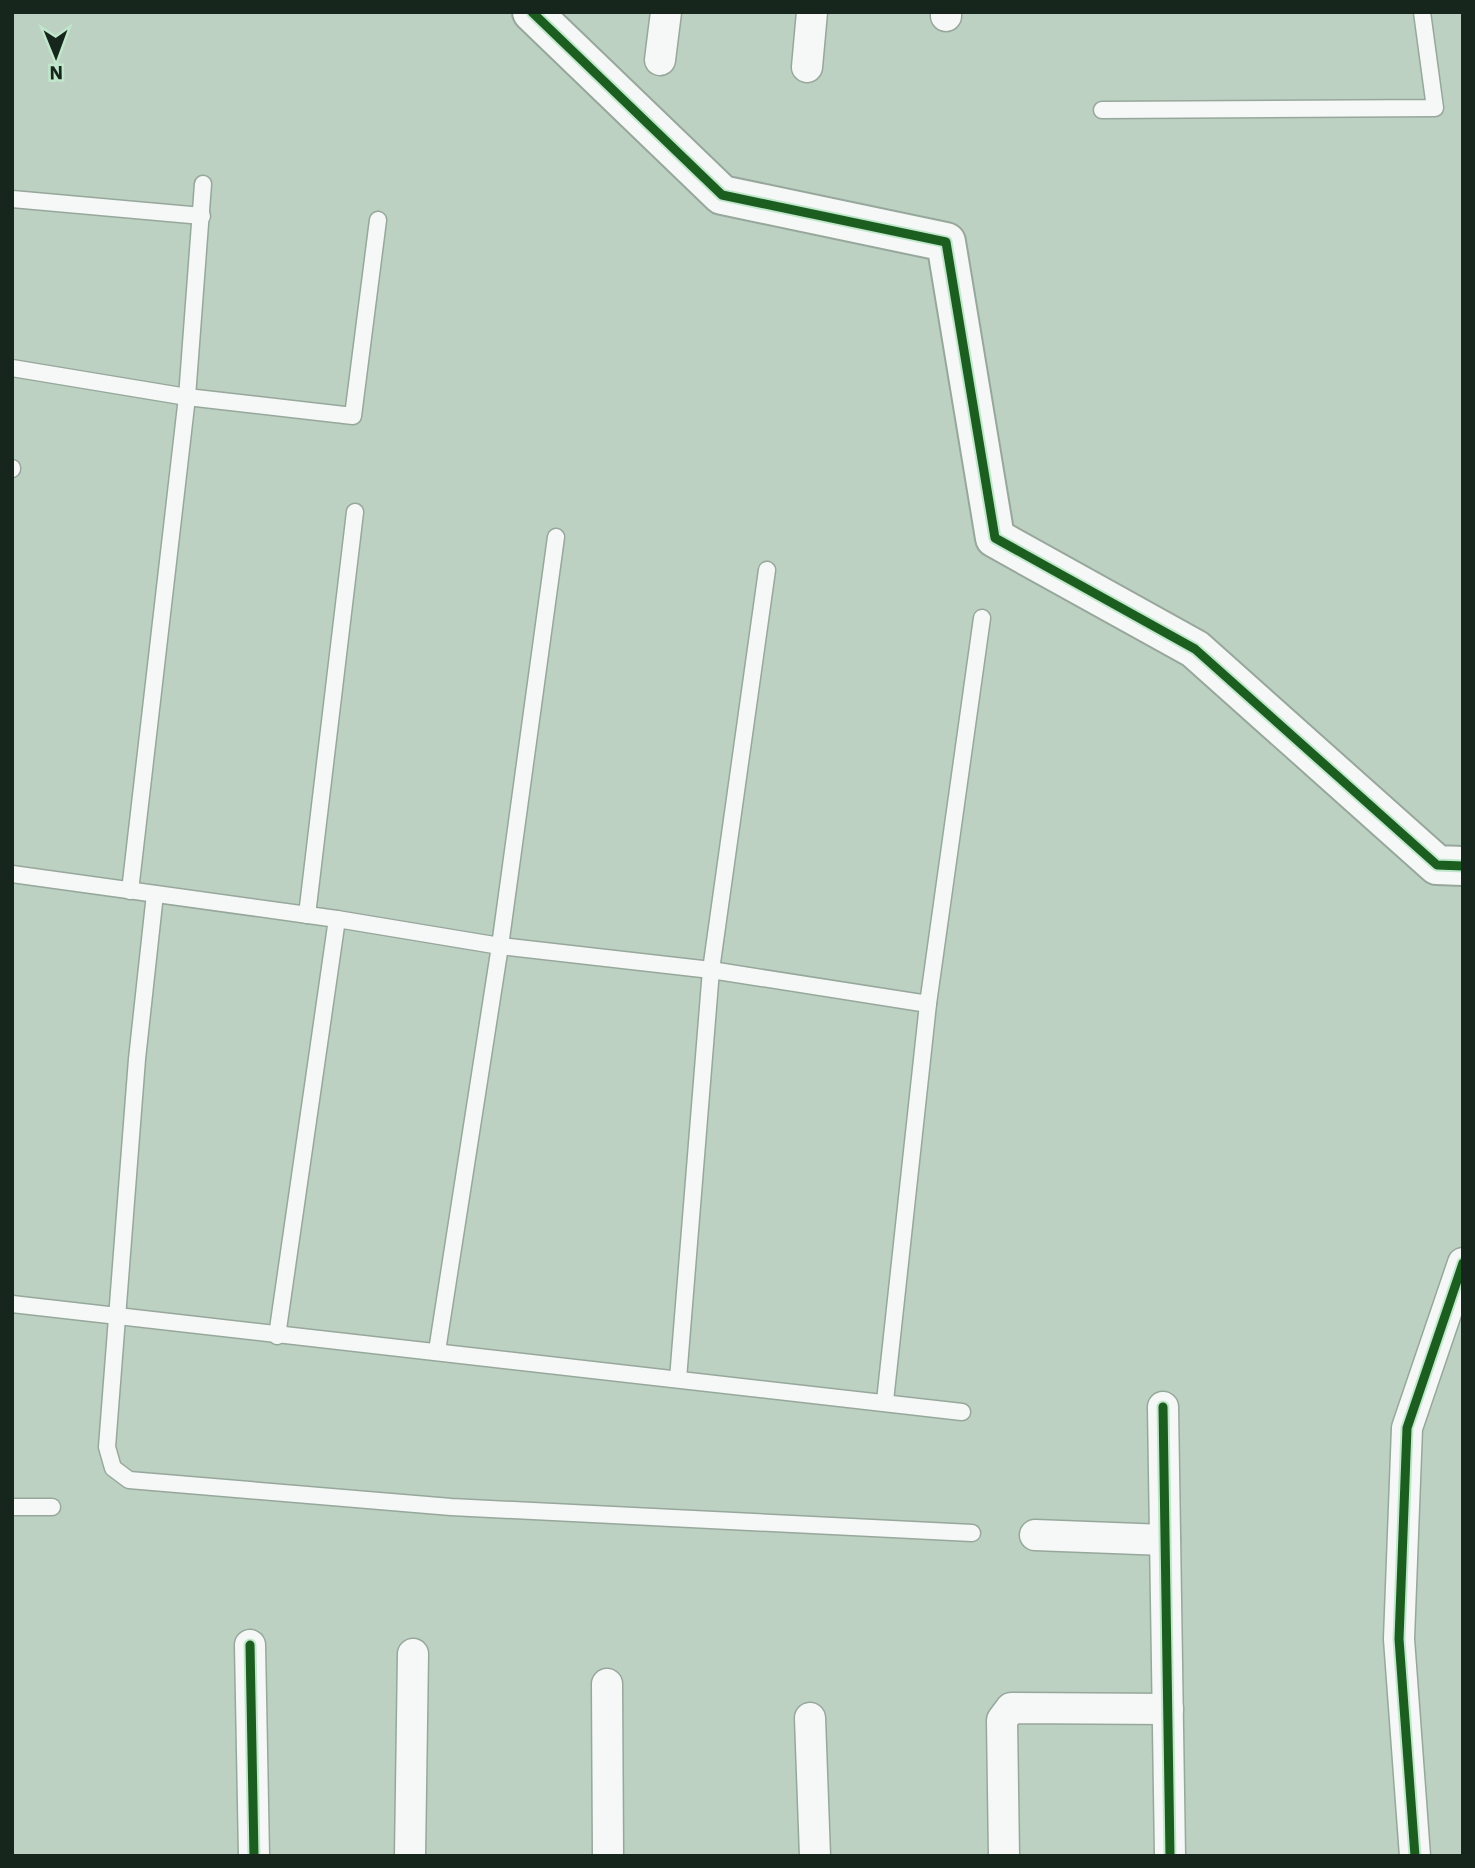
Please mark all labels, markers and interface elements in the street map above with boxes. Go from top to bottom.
north arrow [21,21,91,91]
text: N [49,61,63,85]

